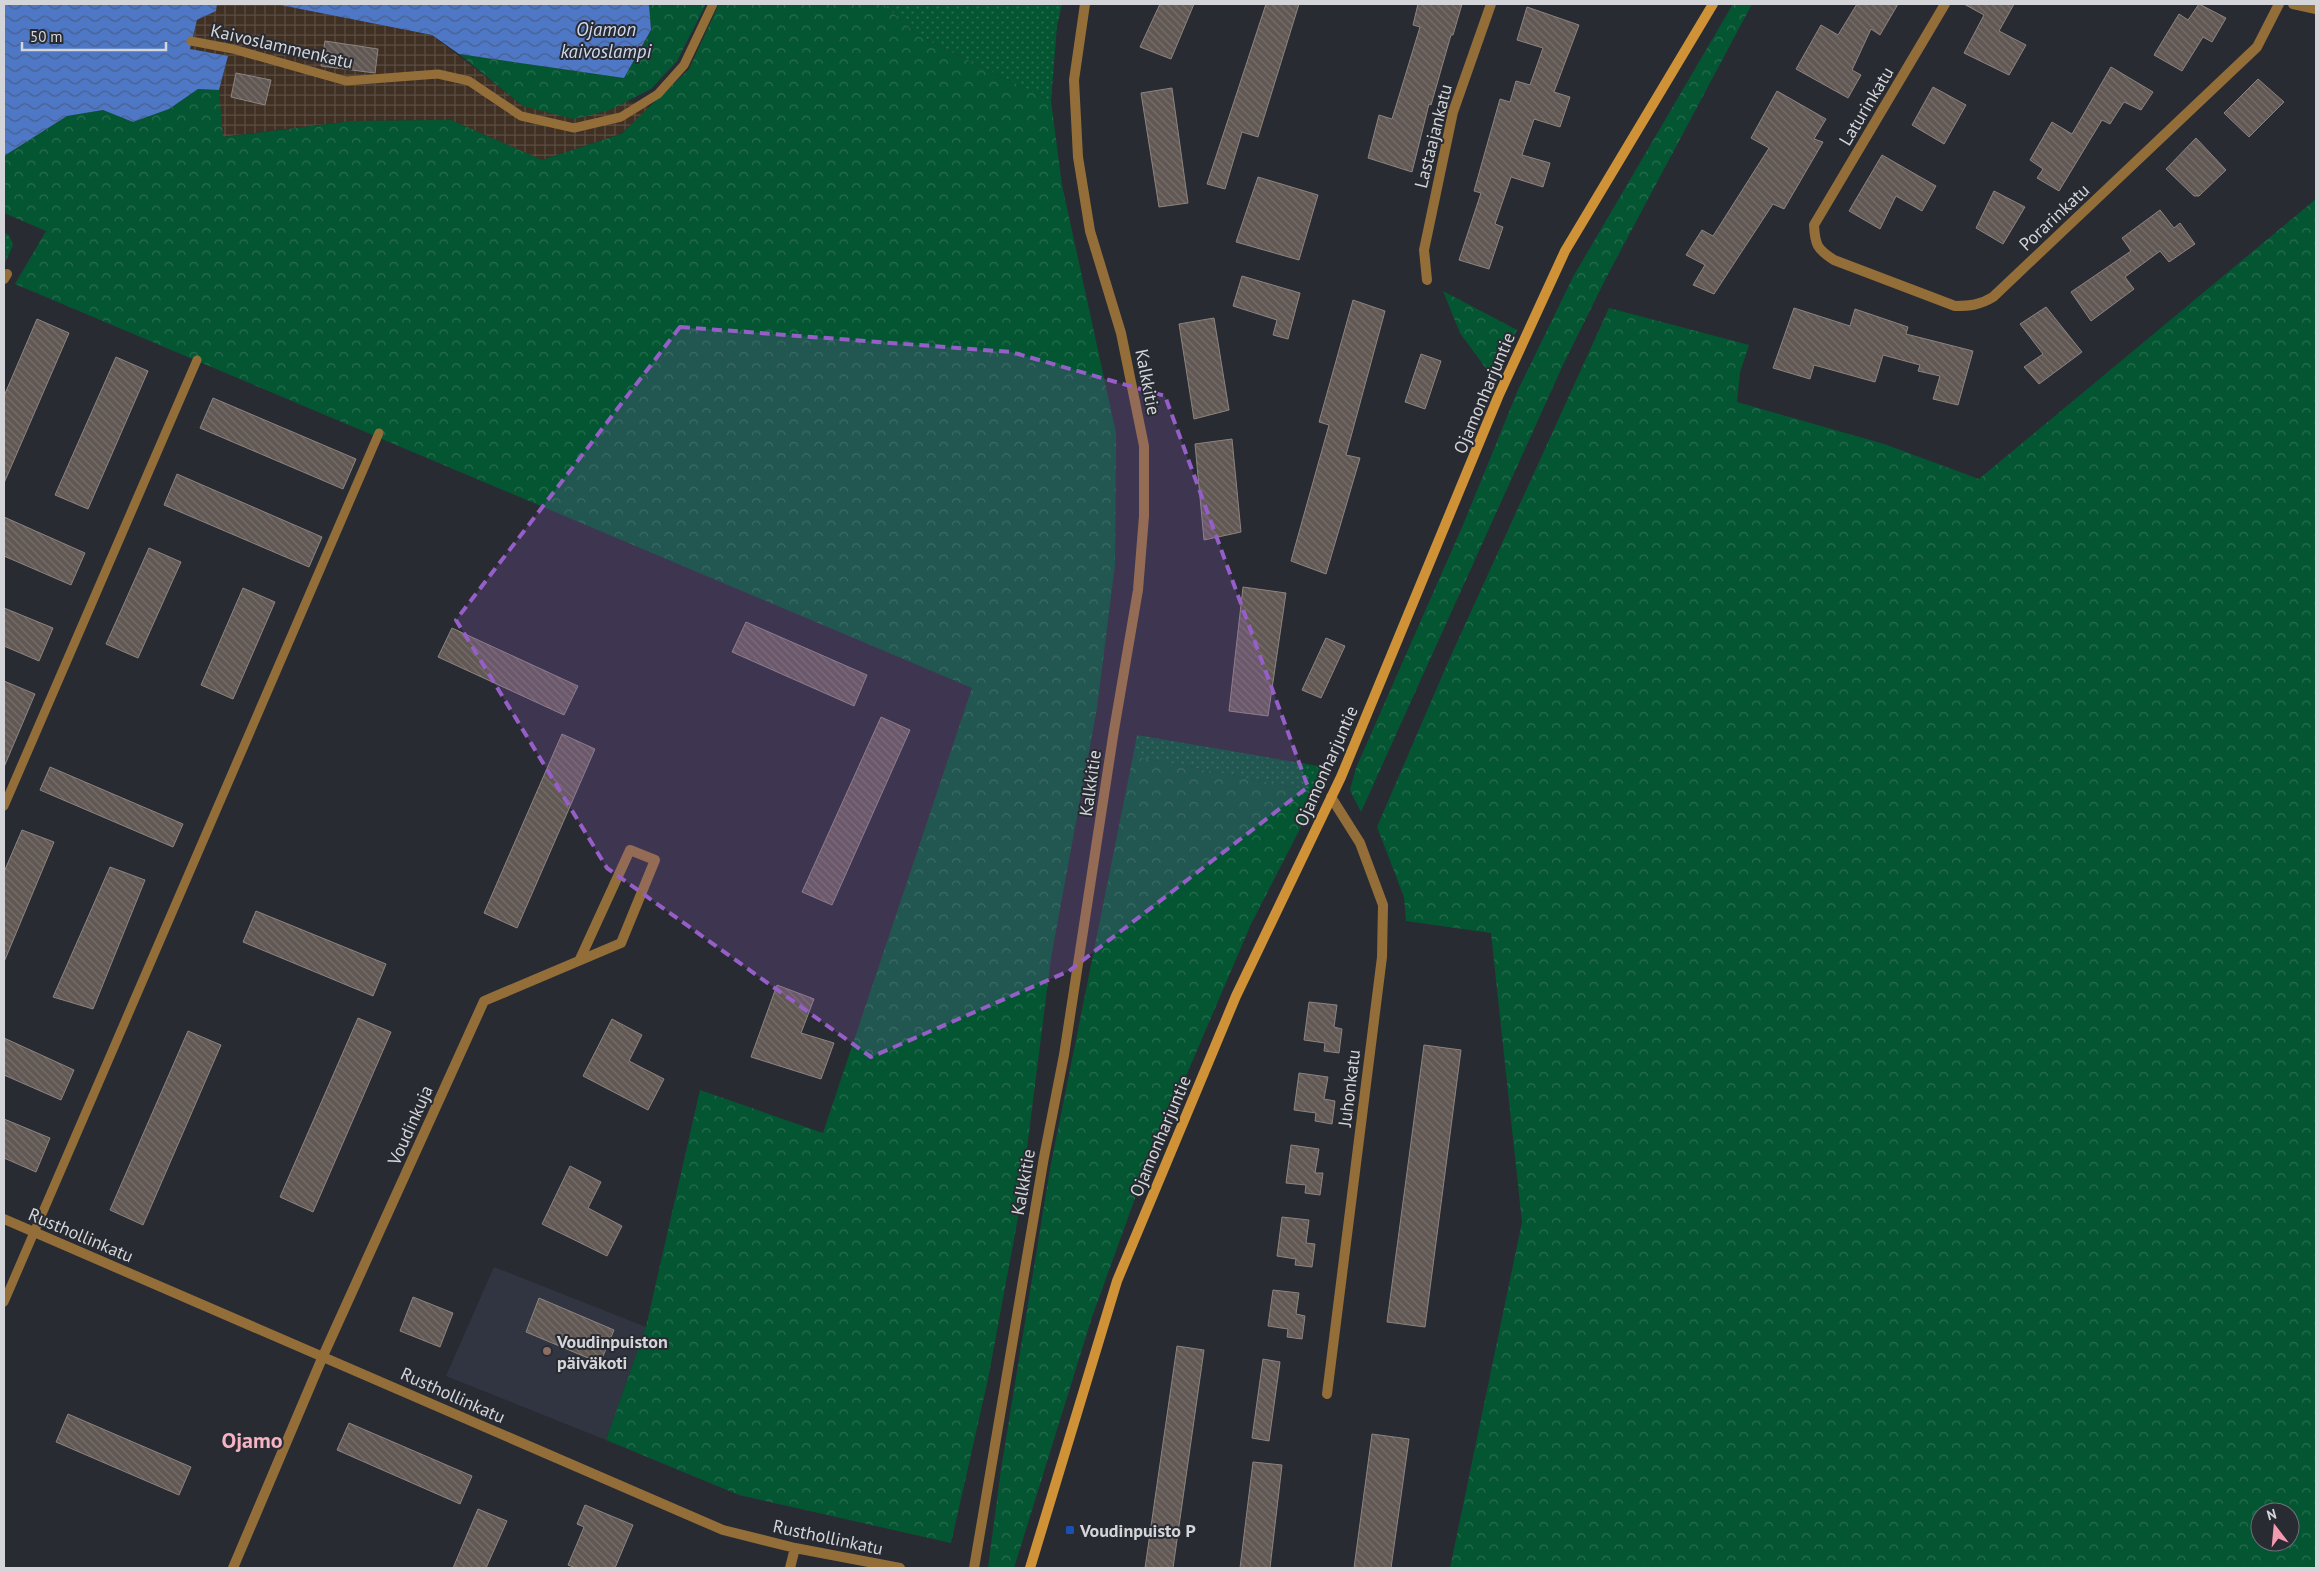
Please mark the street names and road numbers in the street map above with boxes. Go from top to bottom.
street label: Kaivoslammenkatu [208,18,356,74]
street label: Laturinkatu [1834,62,1898,150]
street label: Lastaajankatu [1409,82,1457,190]
street label: Porarinkatu [2014,178,2094,256]
street label: Ojamonharjuntie [1448,329,1520,457]
street label: Kalkkitie [1130,347,1166,417]
street label: Ojamonharjuntie [1289,702,1363,830]
street label: Kalkkitie [1074,748,1106,818]
street label: Juhonkatu [1333,1048,1365,1129]
street label: Ojamonharjuntie [1124,1072,1196,1200]
street label: Voudinkuja [382,1082,438,1169]
street label: Kalkkitie [1006,1147,1040,1217]
street label: Rusthollinkatu [25,1203,137,1267]
street label: Rusthollinkatu [397,1362,509,1428]
street label: Rusthollinkatu [771,1514,885,1560]

